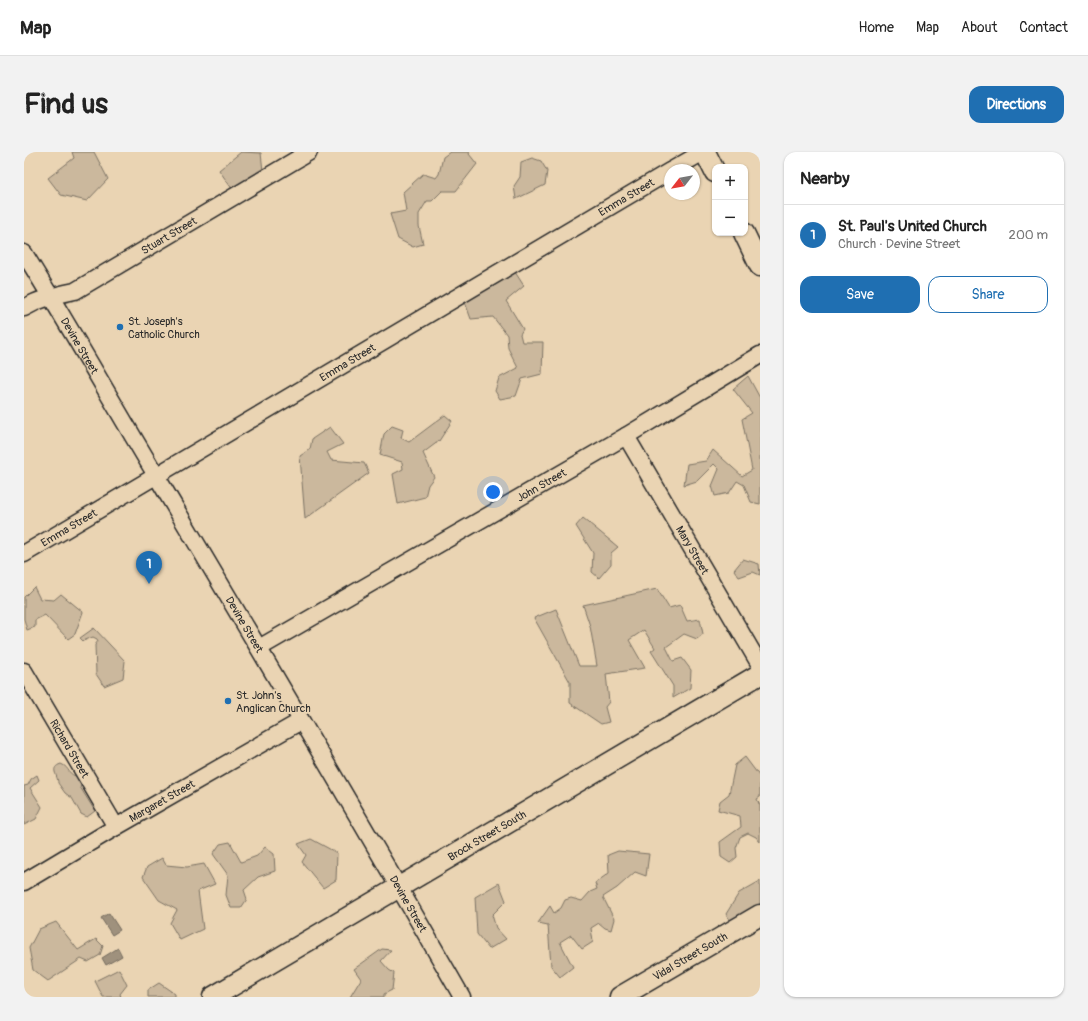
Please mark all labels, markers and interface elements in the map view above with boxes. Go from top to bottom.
text: Map [20,16,51,40]
text: Home [859,19,894,36]
text: Map [916,19,939,36]
text: About [961,19,997,36]
text: Contact [1019,19,1068,36]
button: Directions [969,86,1064,123]
text: Find us [24,87,108,122]
north arrow [664,164,700,200]
map controls [712,164,748,236]
button: + [712,164,748,200]
text: Nearby [800,168,849,189]
street label: Emma Street [596,176,657,219]
button: − [712,200,748,236]
street label: Stuart Street [139,214,199,257]
text: St. Paul's United Church [838,217,987,236]
text: 1 [810,227,816,243]
text: 200 m [1009,227,1048,243]
text: Church · Devine Street [838,236,960,252]
button: Save [800,276,920,313]
button: Share [928,276,1048,313]
street label: Devine Street [58,315,101,377]
place label: St. Joseph's Catholic Church [128,315,200,341]
marker: St. Joseph's Catholic Church [115,322,125,332]
street label: Emma Street [317,341,378,384]
street label: John Street [515,466,569,505]
your location [483,482,503,502]
street label: Emma Street [39,506,100,549]
street label: Mary Street [673,524,712,577]
pin: 1 [136,551,162,584]
street label: Devine Street [223,594,266,656]
place label: St. John's Anglican Church [236,689,311,715]
marker: St. John's Anglican Church [223,696,233,706]
street label: Richard Street [47,717,92,781]
street label: Margaret Street [127,777,198,825]
street label: Brock Street South [446,808,528,864]
street label: Devine Street [387,874,430,935]
street label: Vidal Street South [651,930,730,983]

